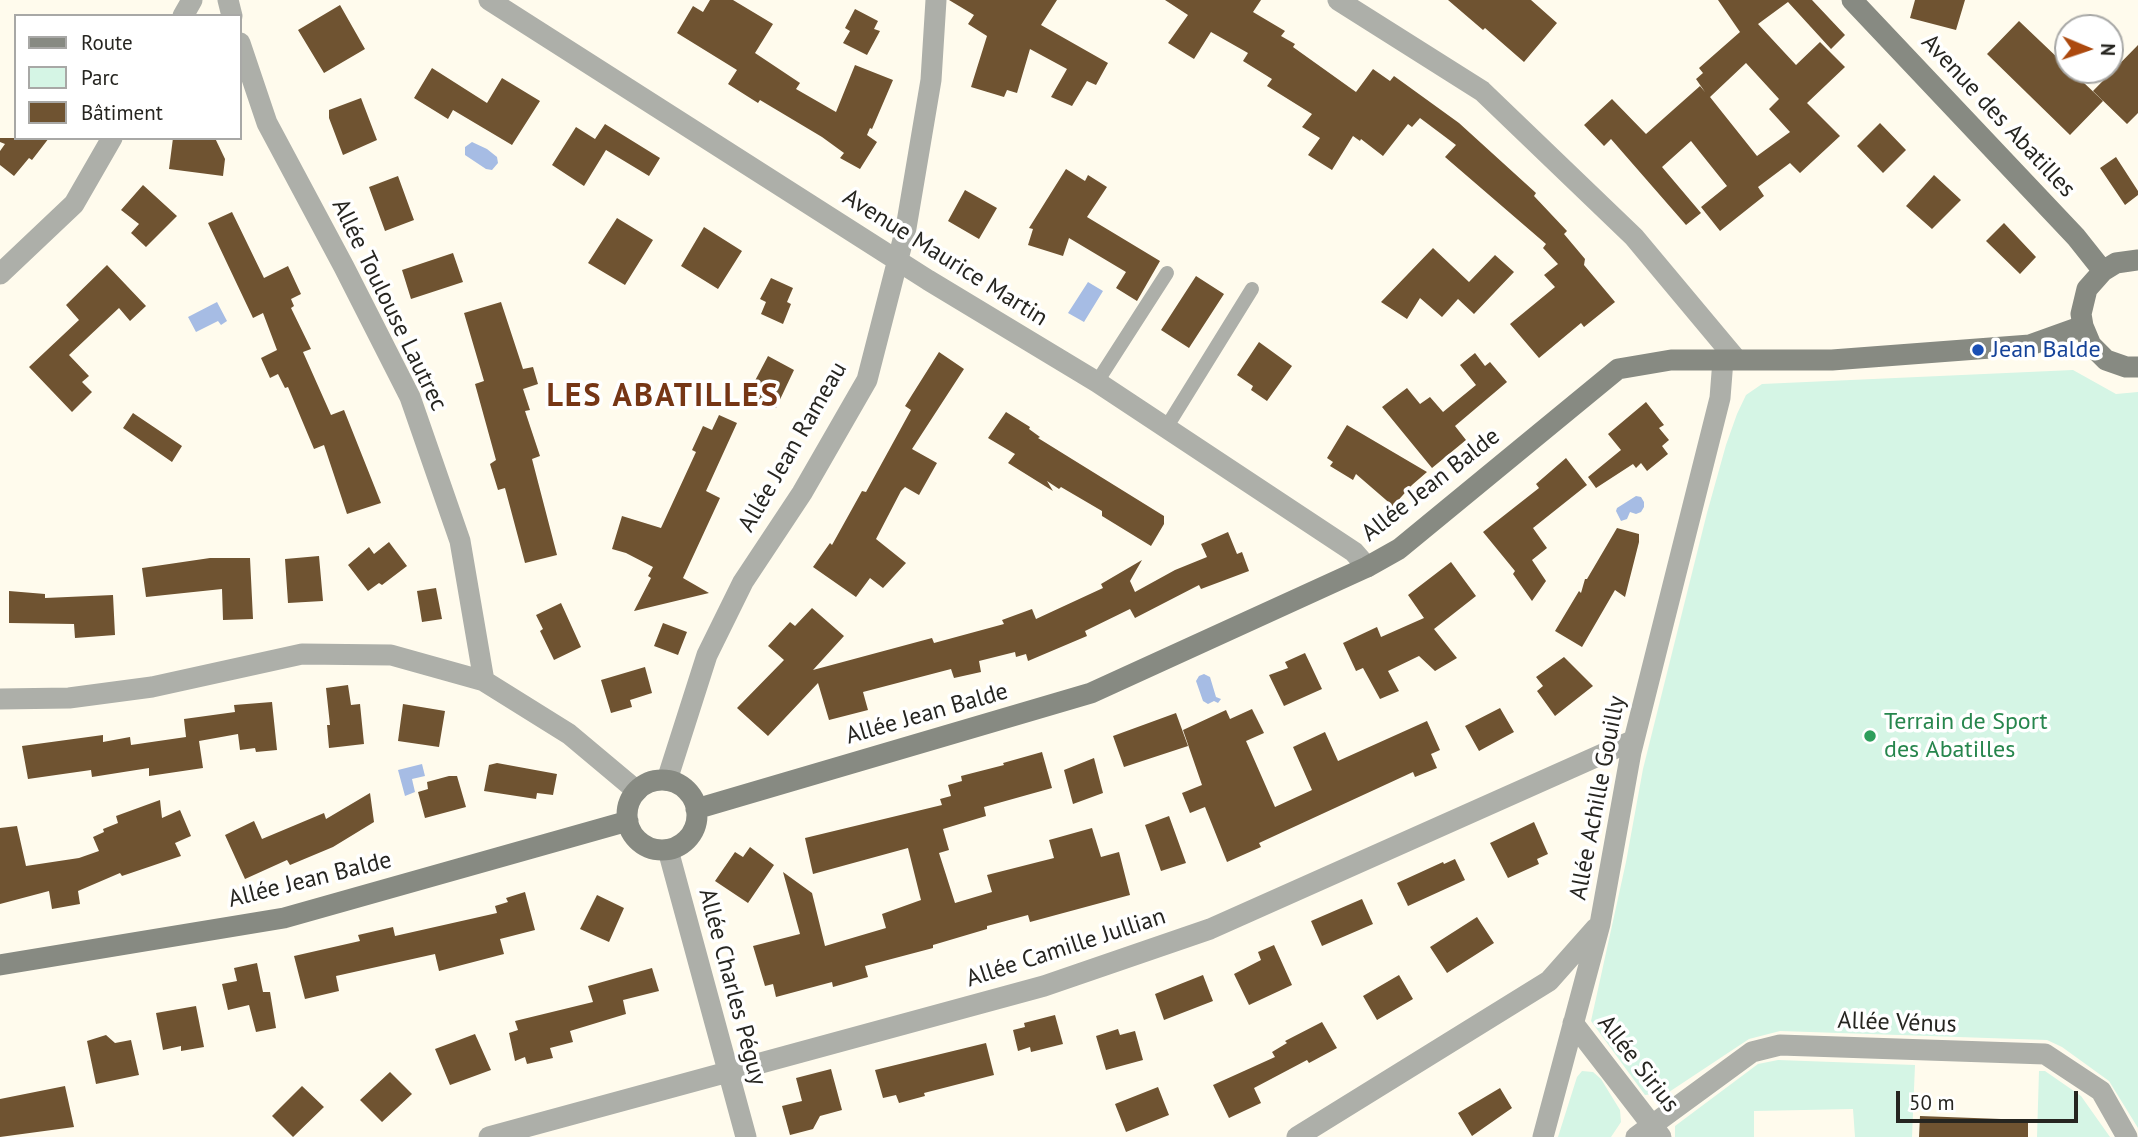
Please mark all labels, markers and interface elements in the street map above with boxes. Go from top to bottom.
legend [14,14,242,140]
north arrow [2054,14,2124,84]
street label: Avenue des Abatilles [1915,28,2081,204]
text: Route [81,29,133,56]
text: N [2096,43,2120,56]
text: Parc [81,64,119,91]
text: Bâtiment [81,99,163,126]
street label: Avenue Maurice Martin [837,183,1053,333]
street label: Allée Toulouse Lautrec [325,194,453,416]
place label: Jean Balde [1992,336,2101,364]
marker: Jean Balde [1970,342,1986,358]
street label: Allée Jean Rameau [733,357,853,537]
district label: LES ABATILLES [548,378,778,416]
street label: Allée Jean Balde [1356,422,1506,548]
street label: Allée Jean Balde [843,677,1011,751]
street label: Allée Achille Gouilly [1564,693,1632,903]
place label: Terrain de Sport des Abatilles [1884,708,2048,764]
marker: Terrain de Sport des Abatilles [1862,728,1878,744]
street label: Allée Jean Balde [225,846,395,914]
street label: Allée Charles Péguy [692,885,772,1089]
street label: Allée Camille Jullian [963,902,1169,994]
street label: Allée Vénus [1837,1007,1957,1039]
street label: Allée Sirius [1591,1010,1685,1118]
scale bar [1900,1078,2082,1122]
text: 50 m [1909,1089,1955,1116]

